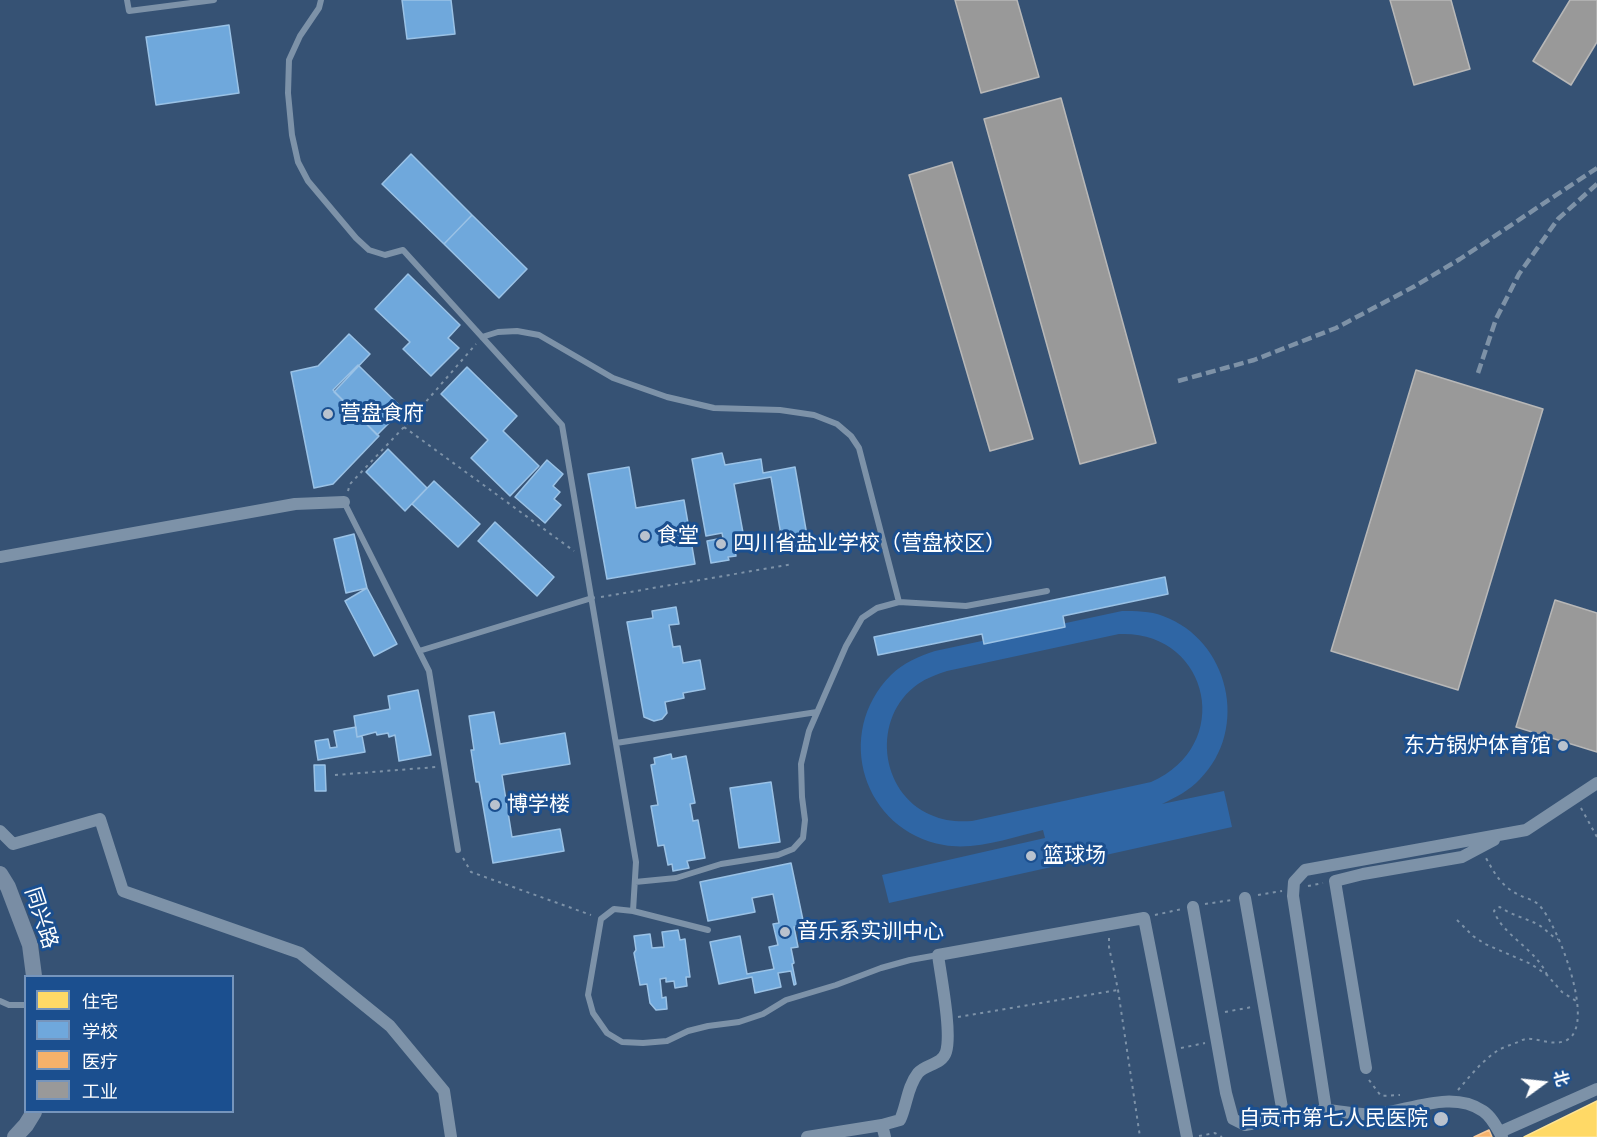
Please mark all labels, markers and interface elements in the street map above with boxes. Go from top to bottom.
place label: 营盘食府 [340,401,424,427]
marker: 营盘食府 [321,407,335,421]
place label: 食堂 [657,523,699,549]
marker: 食堂 [638,529,652,543]
place label: 四川省盐业学校（营盘校区） [733,531,1006,557]
marker: 四川省盐业学校（营盘校区） [714,537,728,551]
place label: 东方锅炉体育馆 [1404,733,1551,759]
marker: 东方锅炉体育馆 [1556,739,1570,753]
place label: 博学楼 [507,792,570,818]
marker: 博学楼 [488,798,502,812]
place label: 篮球场 [1043,843,1106,869]
marker: 篮球场 [1024,849,1038,863]
street label: 同兴路 [19,884,63,952]
place label: 音乐系实训中心 [797,919,944,945]
marker: 音乐系实训中心 [778,925,792,939]
legend [24,975,234,1113]
text: 住宅 [82,994,118,1012]
text: 学校 [82,1024,118,1042]
north arrow [1513,1053,1573,1113]
text: 医疗 [82,1054,118,1072]
text: 北 [1551,1069,1570,1088]
text: 工业 [82,1084,118,1102]
place label: 自贡市第七人民医院 [1239,1106,1428,1132]
marker: 自贡市第七人民医院 [1432,1110,1450,1128]

